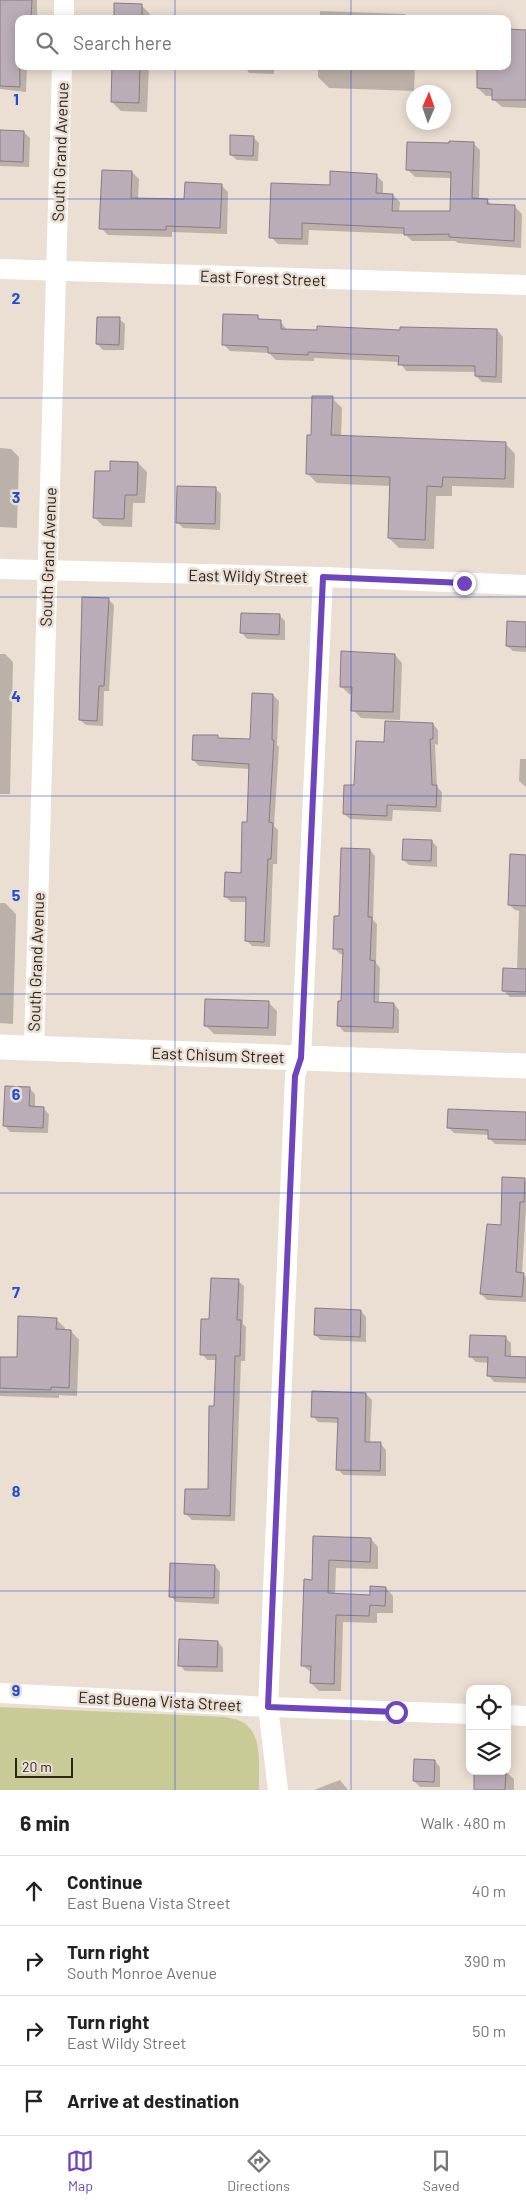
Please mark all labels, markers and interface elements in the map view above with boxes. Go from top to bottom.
search box [15,15,511,70]
icon: search [33,29,61,57]
text: Search here [73,31,172,54]
street label: South Grand Avenue [48,82,71,222]
north arrow [406,85,451,130]
text: 1 [13,89,19,108]
street label: East Forest Street [200,266,326,289]
text: 2 [12,288,21,307]
text: 3 [12,487,20,506]
street label: South Grand Avenue [36,487,59,627]
street label: East Wildy Street [188,565,308,586]
route end [453,572,476,595]
text: 4 [11,686,21,705]
text: 5 [12,885,21,904]
street label: South Grand Avenue [24,892,47,1032]
street label: East Chisum Street [151,1043,285,1066]
text: 6 [12,1084,21,1103]
text: 7 [12,1282,20,1301]
text: 8 [12,1481,21,1500]
text: 9 [12,1680,20,1699]
map controls [466,1685,511,1775]
button: locate [466,1685,511,1730]
street label: East Buena Vista Street [78,1687,242,1714]
route start [385,1701,408,1724]
button: layers [466,1730,511,1775]
scale bar [15,1755,72,1778]
text: 20 m [22,1758,52,1775]
text: 6 min [20,1810,70,1835]
text: Walk · 480 m [420,1813,506,1832]
text: Continue [67,1870,143,1893]
icon: ahead [20,1877,48,1905]
text: 40 m [472,1881,506,1900]
text: East Buena Vista Street [67,1893,231,1912]
text: Turn right [67,1940,149,1963]
icon: right [20,1947,48,1975]
text: 390 m [464,1951,506,1970]
text: South Monroe Avenue [67,1963,217,1982]
text: Turn right [67,2010,149,2033]
icon: right [20,2017,48,2045]
text: 50 m [472,2021,506,2040]
text: East Wildy Street [67,2033,186,2052]
icon: arrive [20,2087,48,2115]
text: Arrive at destination [67,2089,239,2112]
tab: Map [66,2147,94,2194]
tab: Directions [227,2147,290,2194]
tab: Saved [423,2147,460,2194]

